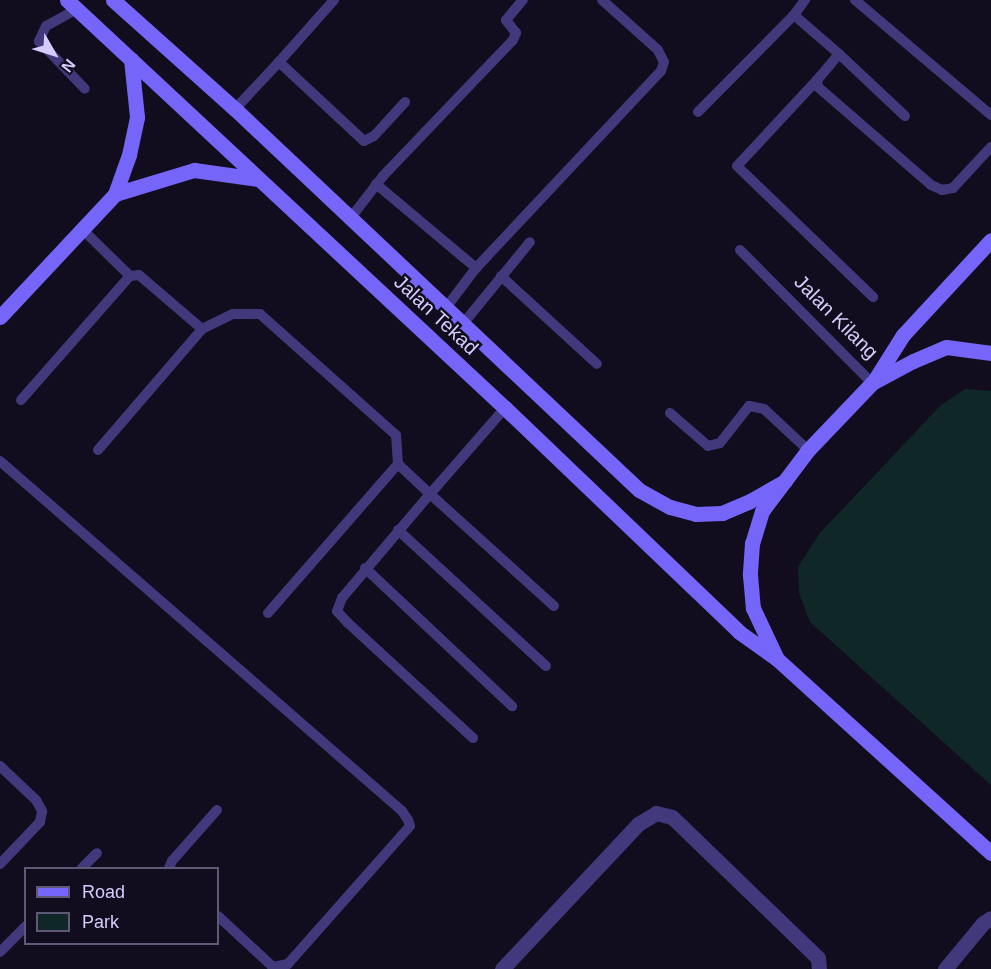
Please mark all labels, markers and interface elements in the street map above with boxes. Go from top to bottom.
north arrow [24,24,84,84]
text: N [58,56,79,75]
street label: Jalan Tekad [389,270,483,360]
street label: Jalan Kilang [789,270,883,364]
legend [24,867,219,945]
text: Road [82,882,125,902]
text: Park [82,912,119,932]

